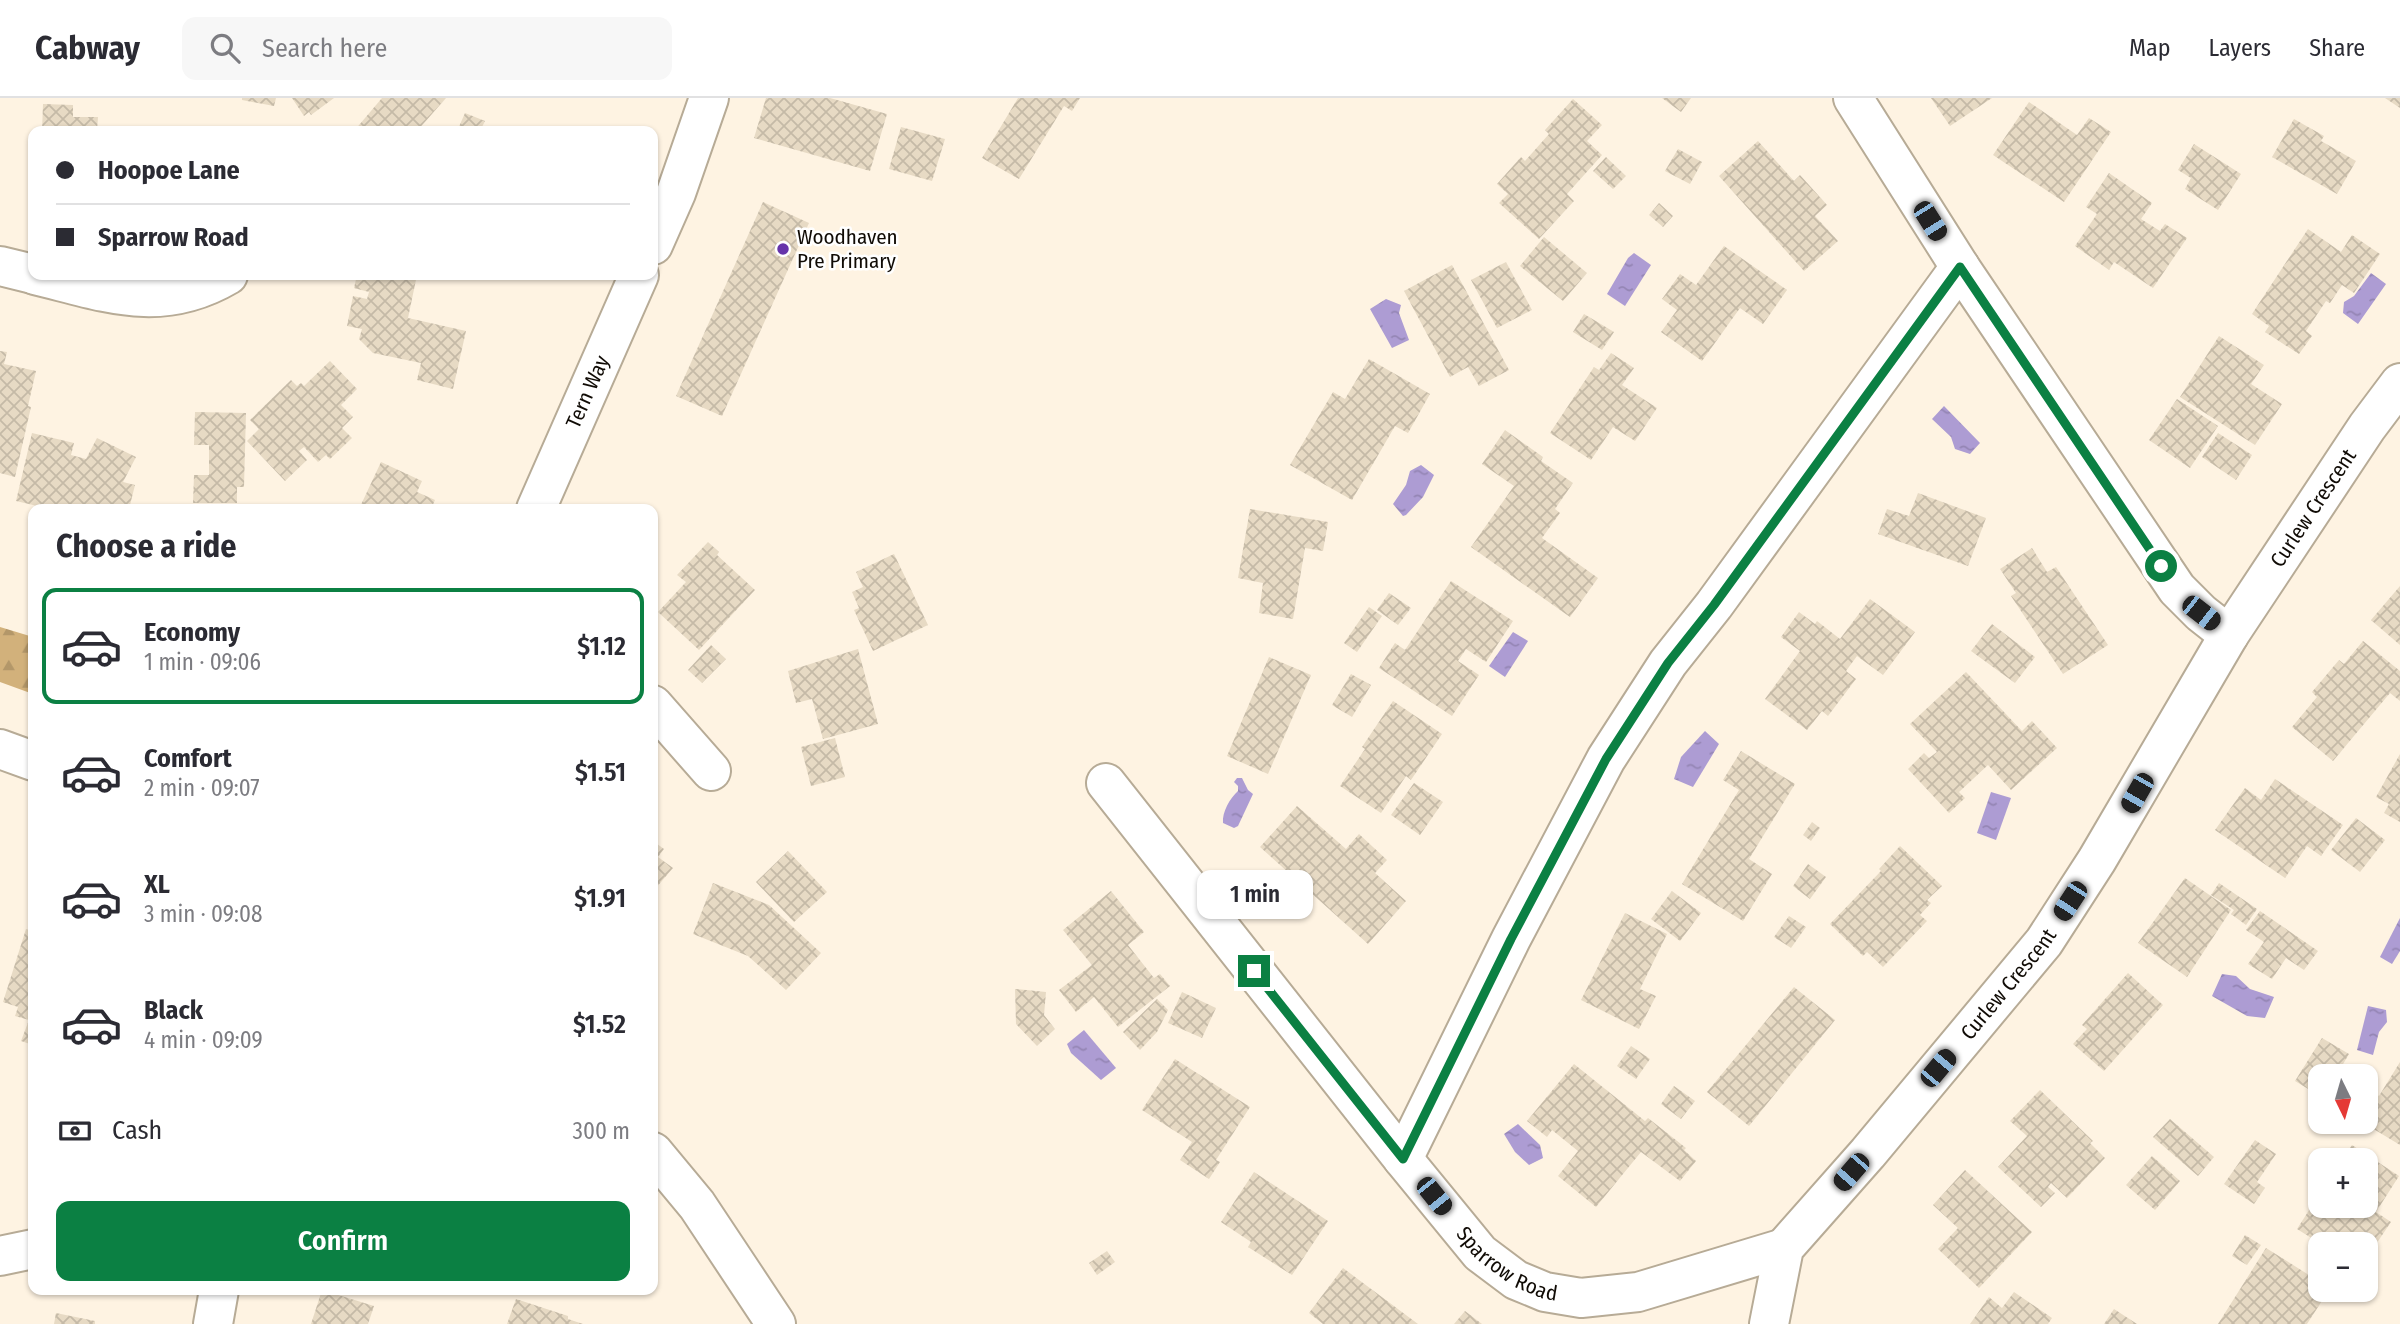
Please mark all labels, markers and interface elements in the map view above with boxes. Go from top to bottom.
search box [182,17,672,80]
text: Cabway [35,28,140,68]
icon: search [206,29,244,67]
text: Search here [262,33,387,64]
text: Map [2129,34,2171,62]
text: Layers [2209,34,2271,62]
text: Share [2309,34,2365,62]
text: Hoopoe Lane [98,155,240,186]
car [1910,198,1951,244]
text: Sparrow Road [98,222,249,253]
place label: Woodhaven Pre Primary [797,224,898,274]
marker: Woodhaven Pre Primary [775,241,791,257]
street label: Tern Way [560,351,615,432]
street label: Curlew Crescent [2265,444,2362,572]
text: Choose a ride [56,527,237,565]
route start [2145,550,2177,582]
car [2178,592,2225,634]
icon: car [60,615,123,678]
text: Economy [144,617,240,648]
text: $1.12 [577,631,626,662]
text: 1 min · 09:06 [144,648,261,676]
icon: car [60,741,123,804]
text: Comfort [144,743,232,774]
text: $1.51 [575,757,626,788]
car [2118,770,2157,816]
text: 2 min · 09:07 [144,774,260,802]
icon: car [60,867,123,930]
text: XL [144,869,170,900]
callout: 1 min [1196,870,1312,918]
car [2050,878,2091,924]
text: 1 min [1230,880,1280,908]
text: $1.91 [574,883,626,914]
text: 3 min · 09:08 [144,900,262,928]
street label: Curlew Crescent [1955,924,2062,1045]
route end [1238,955,1270,987]
icon: car [60,993,123,1056]
text: Black [144,995,203,1026]
text: $1.52 [573,1009,626,1040]
text: 4 min · 09:09 [144,1026,263,1054]
car [1917,1045,1960,1091]
north arrow [2308,1064,2378,1134]
map controls [2308,1064,2378,1302]
icon: cash [56,1112,94,1150]
text: Cash [112,1115,162,1146]
text: 300 m [573,1117,630,1145]
button: + [2308,1148,2378,1218]
car [1830,1149,1873,1195]
car [1413,1173,1456,1219]
button: Confirm [56,1201,630,1281]
street label: Sparrow Road [1451,1221,1559,1307]
button: − [2308,1232,2378,1302]

